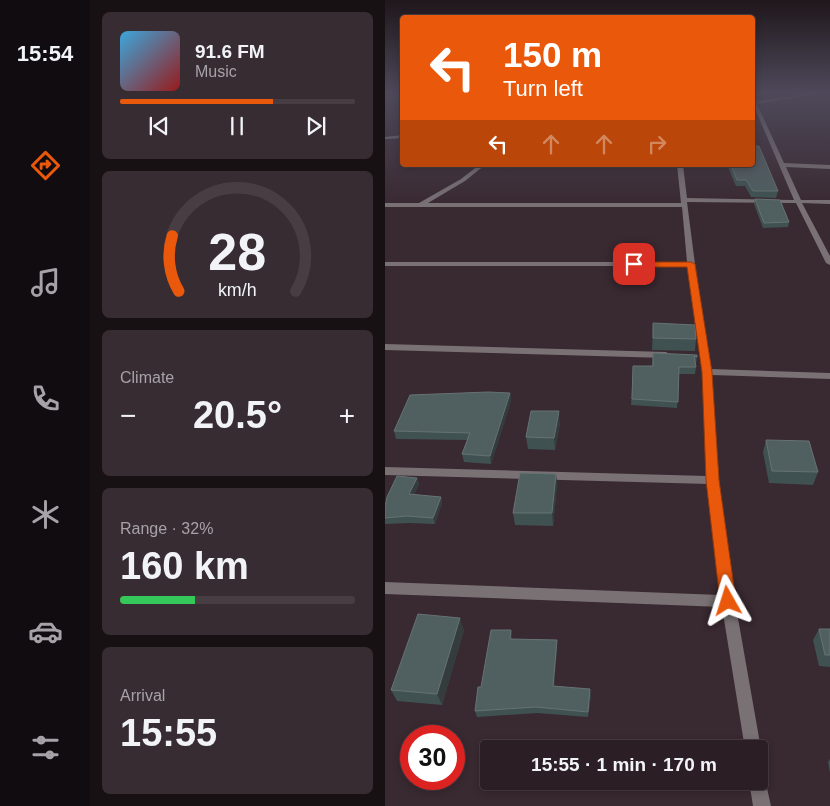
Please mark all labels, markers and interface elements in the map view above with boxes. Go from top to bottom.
icon: left [420,35,485,100]
text: 150 m [503,35,602,74]
text: 15:54 [17,41,73,66]
text: 91.6 FM [195,41,265,62]
text: Music [195,63,237,80]
text: Turn left [503,76,583,101]
icon: previous [145,112,173,140]
icon: pause [223,112,251,140]
icon: next [302,112,330,140]
icon: left [484,130,512,158]
icon: ahead [537,130,565,158]
icon: ahead [590,130,618,158]
icon: right [643,130,671,158]
icon: directions [28,148,63,183]
text: 28 [209,223,266,281]
pin [613,243,655,285]
icon: arrive [620,250,648,278]
icon: music [28,265,63,300]
text: km/h [218,280,257,300]
text: Climate [120,369,174,386]
icon: phone [28,381,63,416]
text: 20.5° [193,394,282,436]
text: − [120,400,136,431]
text: + [339,400,355,431]
icon: climate [28,497,63,532]
text: Range · 32% [120,520,213,537]
text: 160 km [120,545,249,587]
position arrow [701,574,753,626]
icon: car [28,614,63,649]
text: Arrival [120,687,165,704]
text: 15:55 [120,712,217,754]
speed limit sign: 30 [400,725,465,790]
icon: filters [28,730,63,765]
text: 15:55 · 1 min · 170 m [531,754,717,775]

